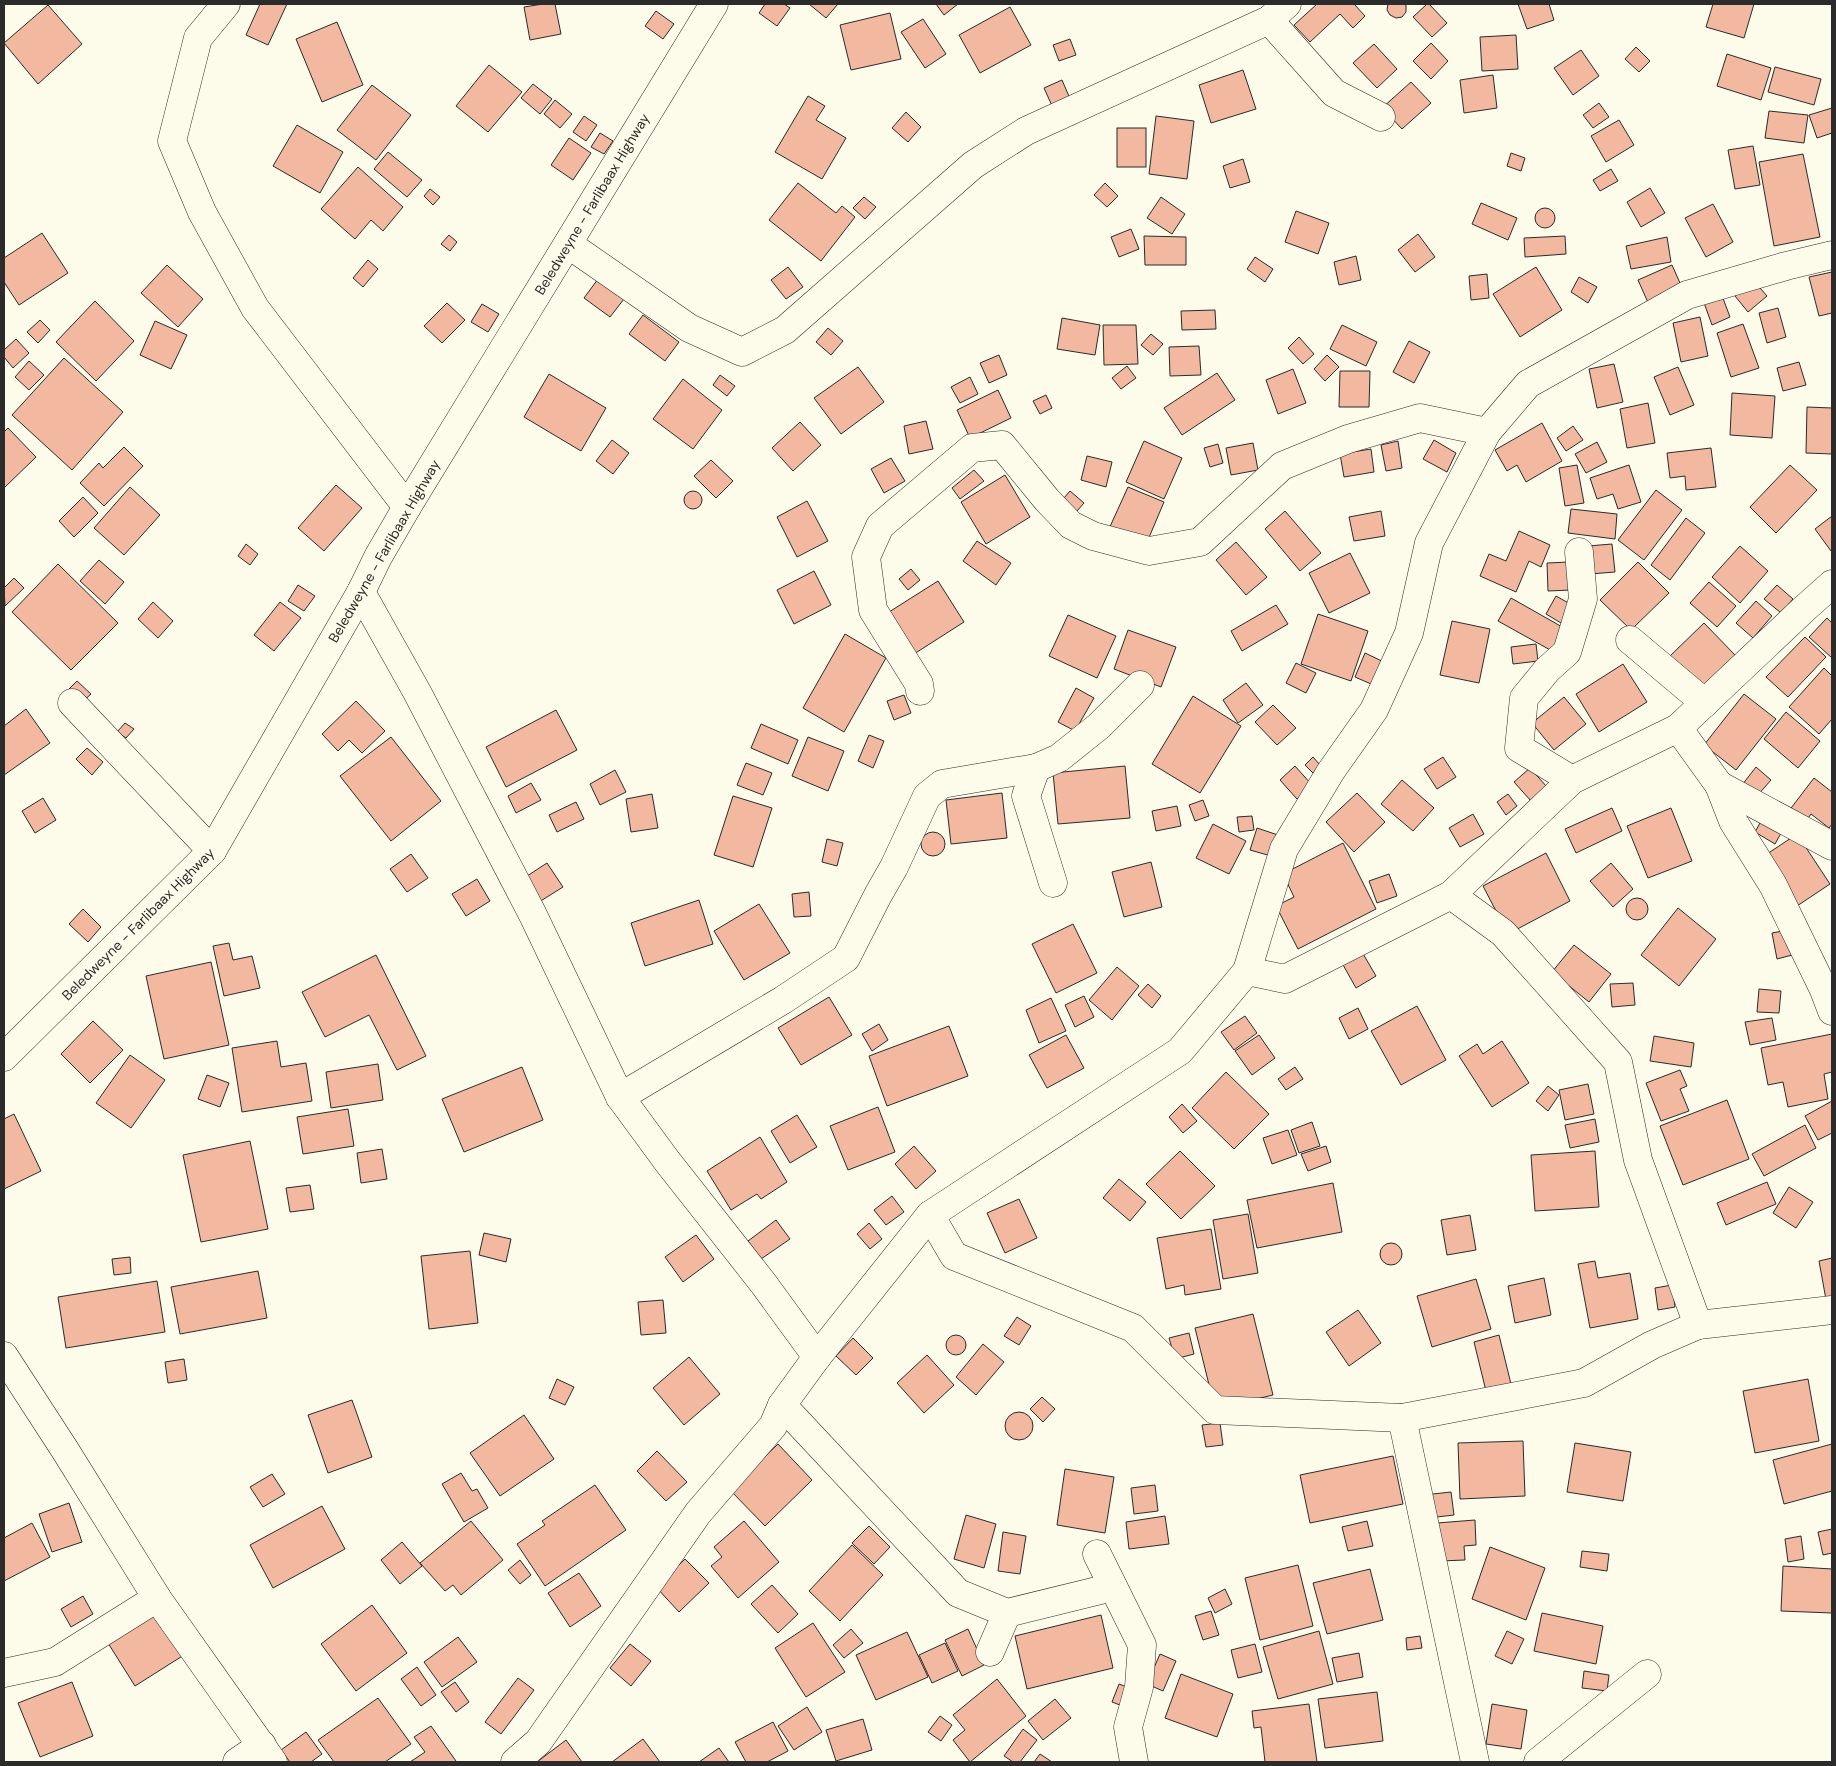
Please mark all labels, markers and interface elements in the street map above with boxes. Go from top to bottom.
street label: Beledweyne - Farlibaax Highway [531,110,654,298]
street label: Beledweyne - Farlibaax Highway [324,456,444,646]
street label: Beledweyne - Farlibaax Highway [58,844,218,1004]

